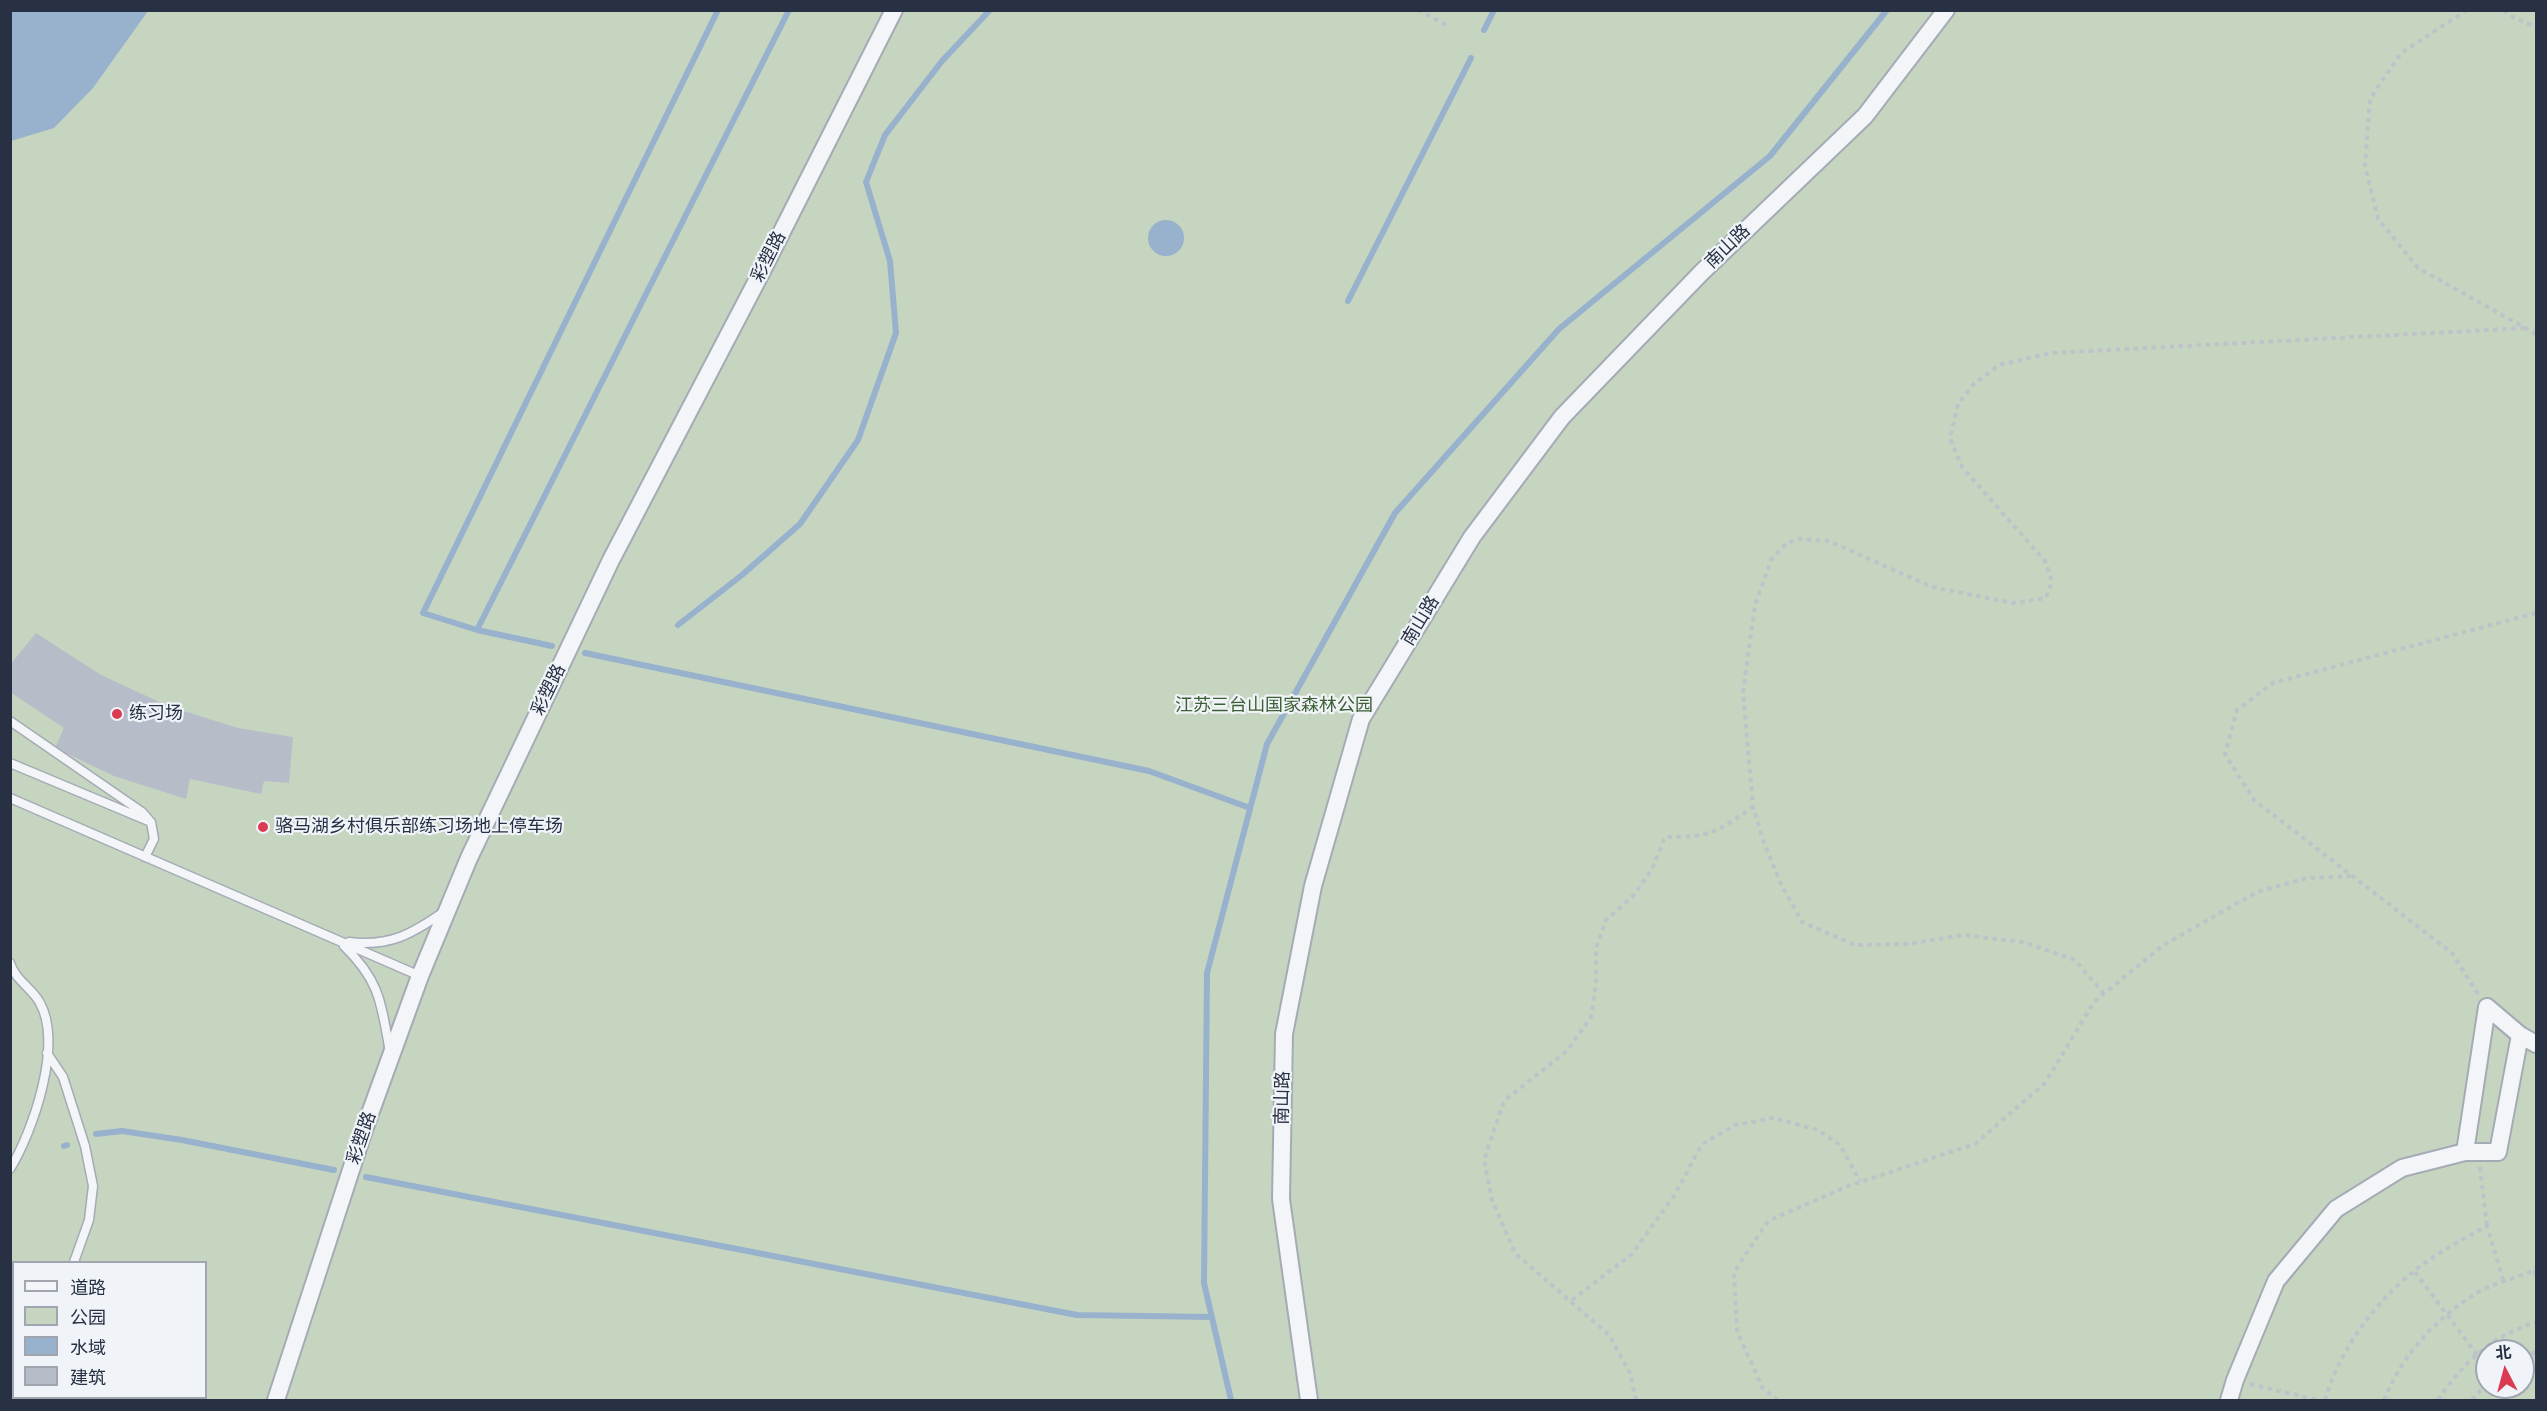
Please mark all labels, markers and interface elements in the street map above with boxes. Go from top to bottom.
street label: 南山路 [1701,220,1755,274]
street label: 彩塑路 [747,228,791,286]
street label: 南山路 [1398,592,1444,650]
street label: 彩塑路 [527,661,571,719]
park label: 江苏三台山国家森林公园 [1175,695,1373,717]
place label: 练习场 [129,703,183,725]
marker: 练习场 [110,707,124,721]
place label: 骆马湖乡村俱乐部练习场地上停车场 [275,816,563,838]
marker: 骆马湖乡村俱乐部练习场地上停车场 [256,820,270,834]
street label: 南山路 [1272,1071,1294,1125]
street label: 彩塑路 [343,1109,381,1167]
legend [12,1261,207,1399]
text: 道路 [70,1278,106,1298]
text: 公园 [70,1308,106,1328]
text: 水域 [70,1338,106,1358]
north arrow [2475,1339,2535,1399]
text: 北 [2494,1343,2512,1362]
text: 建筑 [70,1368,106,1388]

